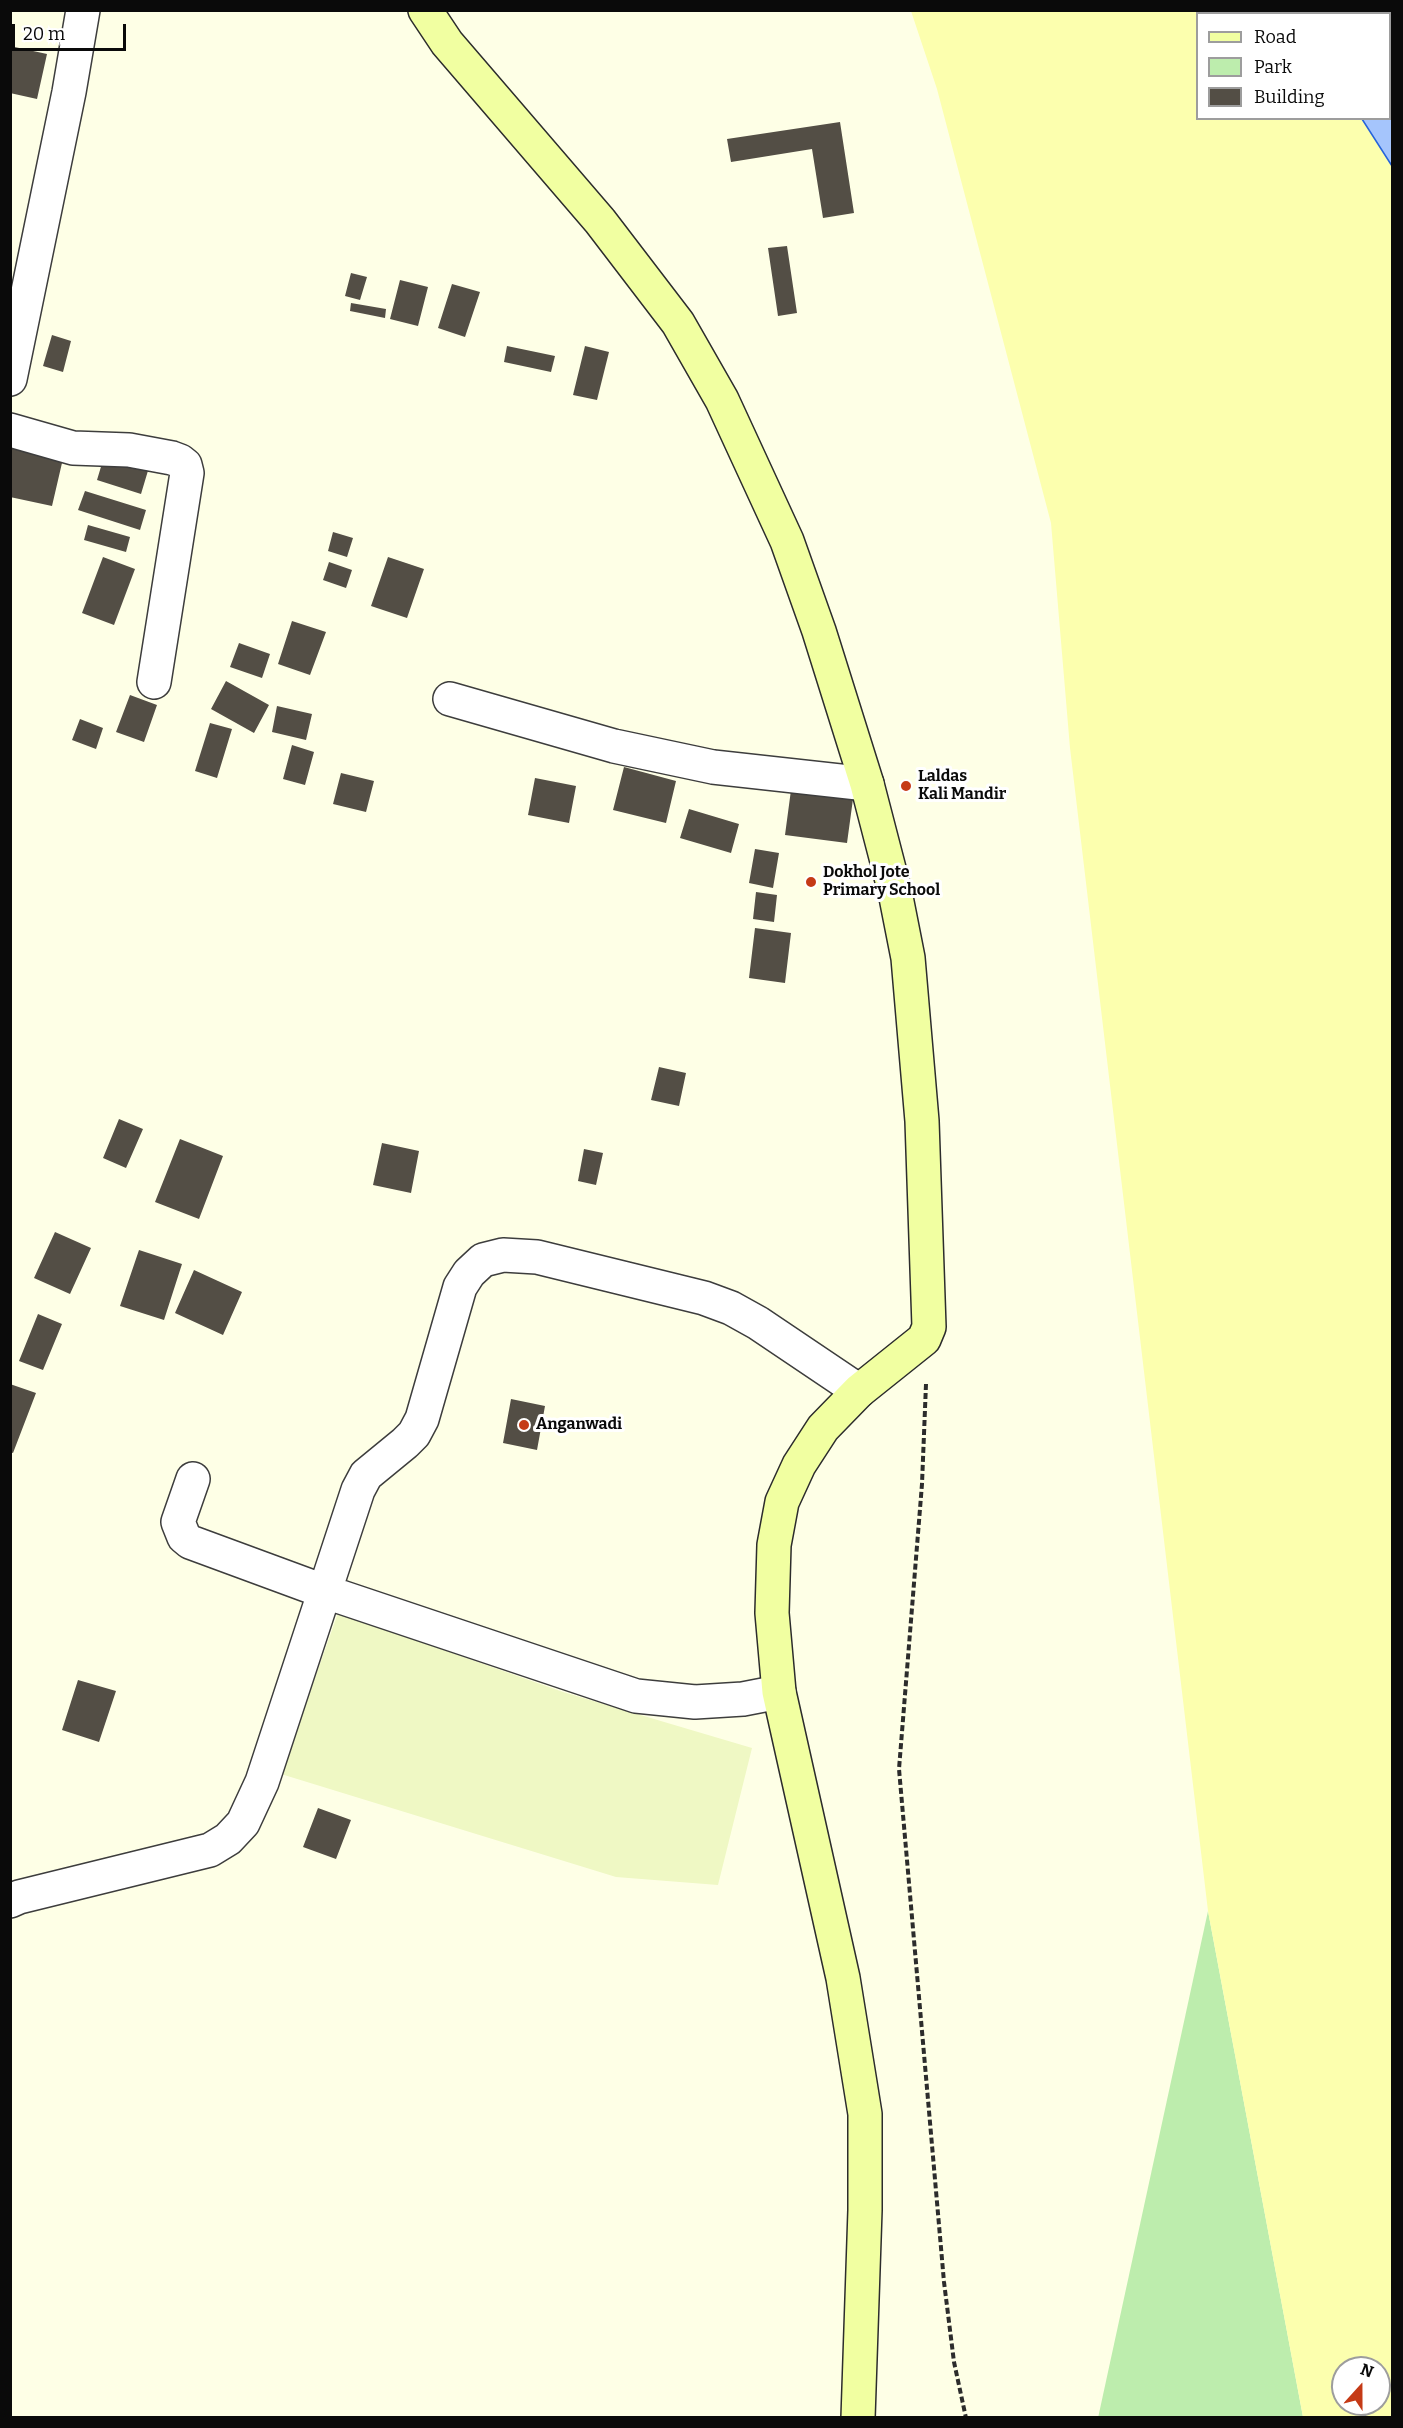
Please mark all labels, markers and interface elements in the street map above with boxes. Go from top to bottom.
scale bar [15,12,129,50]
legend [1196,12,1391,120]
text: 20 m [23,23,65,45]
text: Road [1254,26,1296,48]
text: Park [1254,56,1292,78]
text: Building [1254,86,1325,108]
place label: Laldas Kali Mandir [918,767,1006,805]
marker: Laldas Kali Mandir [899,779,913,793]
place label: Dokhol Jote Primary School [823,863,940,901]
marker: Dokhol Jote Primary School [804,875,818,889]
place label: Anganwadi [536,1415,622,1435]
marker: Anganwadi [517,1418,531,1432]
north arrow [1331,2356,1391,2416]
text: N [1358,2360,1376,2382]

